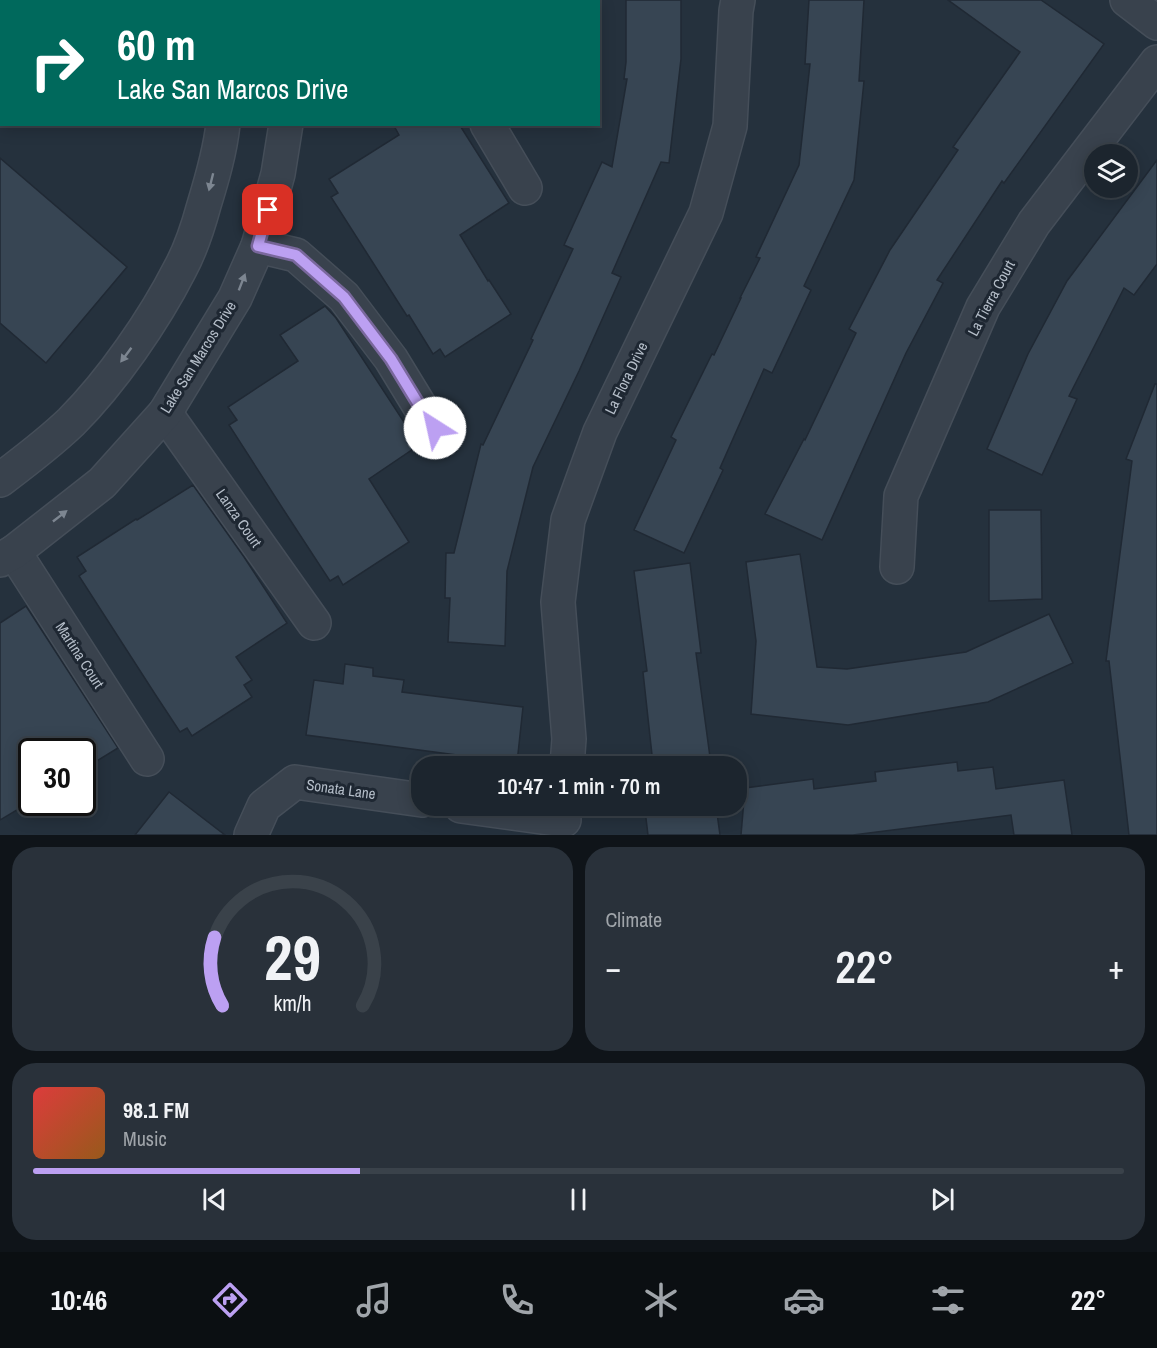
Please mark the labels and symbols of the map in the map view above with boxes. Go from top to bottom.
one-way arrow [205,173,215,191]
pin [242,184,293,235]
street label: La Tierra Court [962,256,1020,340]
one-way arrow [237,272,247,290]
street label: Lake San Marcos Drive [155,297,241,417]
street label: La Flora Drive [599,338,653,418]
one-way arrow [120,348,132,363]
position arrow [403,396,467,460]
street label: Lanza Court [211,485,267,552]
one-way arrow [52,509,68,522]
street label: Martina Court [51,618,110,693]
speed limit sign: 30 [18,738,96,816]
street label: Sonata Lane [305,774,377,804]

